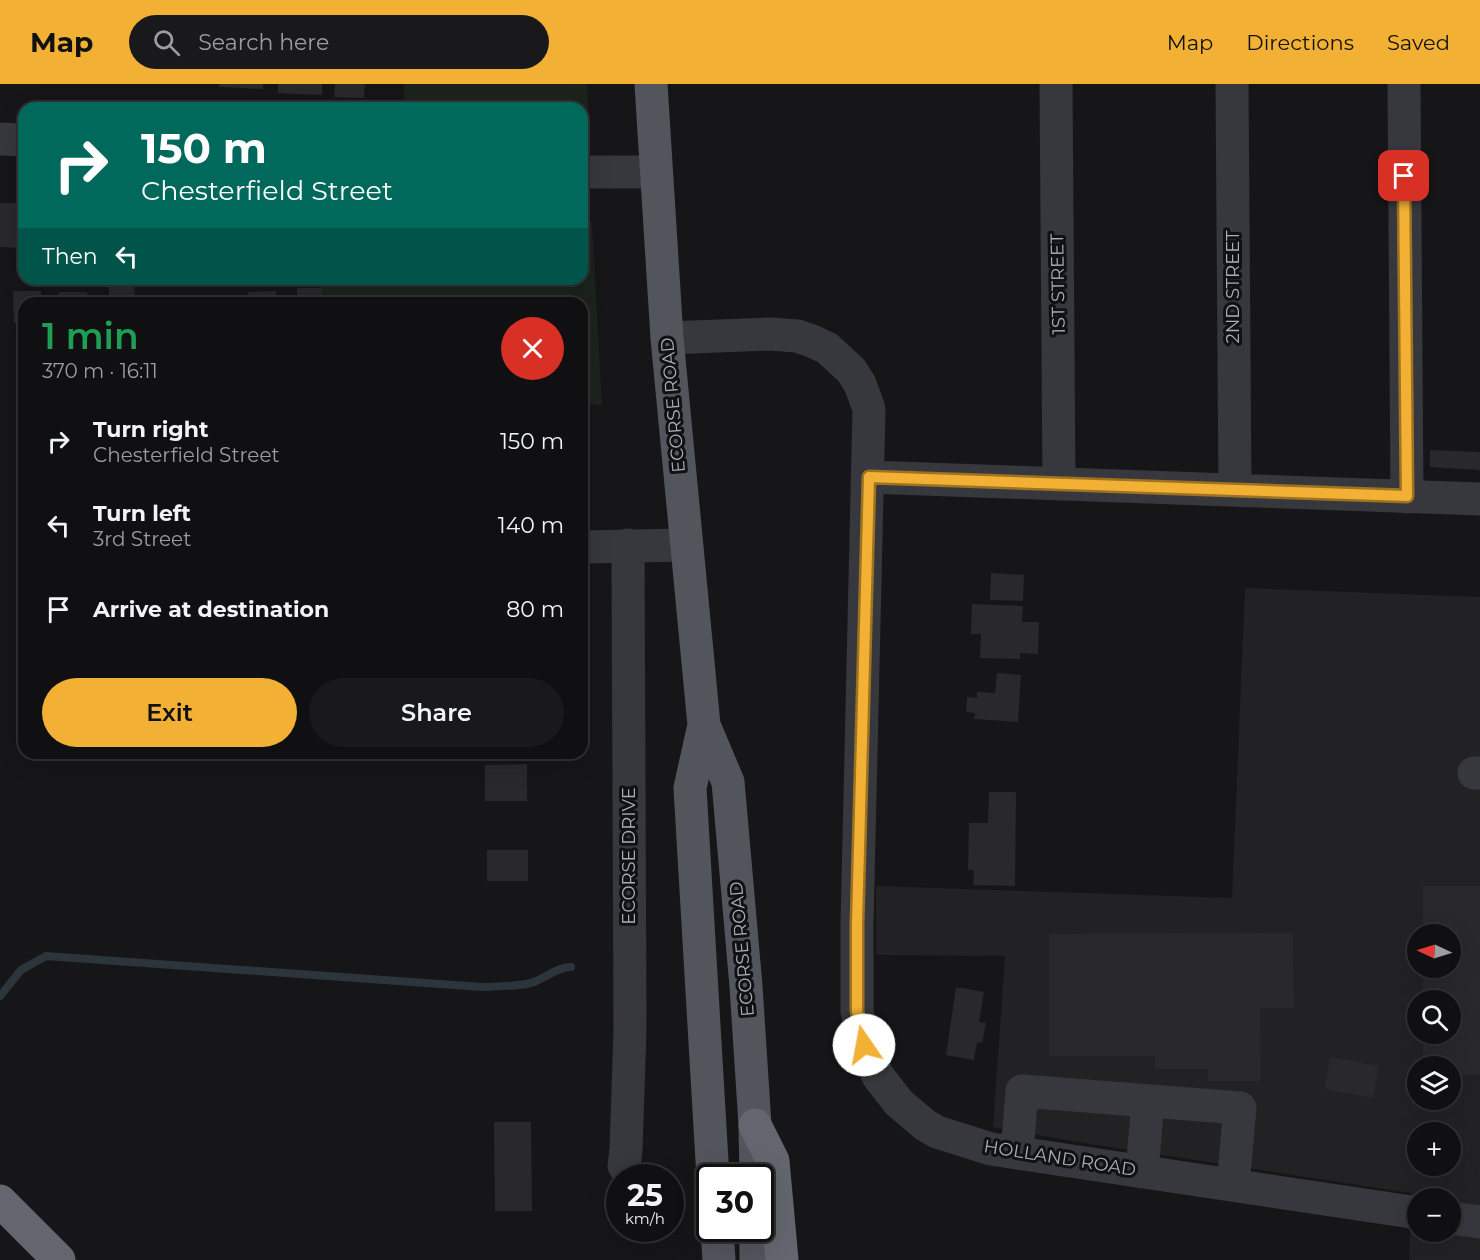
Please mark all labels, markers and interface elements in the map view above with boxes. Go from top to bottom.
search box [129,15,549,69]
text: Map [30,25,93,59]
icon: search [150,26,183,59]
text: Search here [198,29,329,56]
text: Map [1167,30,1213,55]
text: Directions [1246,30,1354,55]
text: Saved [1387,30,1450,55]
text: 150 m [141,122,267,174]
icon: right [42,126,120,204]
pin [1378,150,1429,201]
icon: arrive [1387,159,1420,192]
text: Chesterfield Street [141,174,393,207]
street label: 2ND STREET [1222,230,1244,344]
street label: 1ST STREET [1046,233,1070,335]
icon: left [110,240,143,273]
text: Then [42,243,98,270]
text: 1 min [42,314,139,358]
button: close [501,317,564,380]
street label: ECORSE ROAD [656,336,690,474]
text: 370 m · 16:11 [42,359,158,383]
text: Turn right [93,416,208,443]
icon: right [42,425,75,458]
text: 150 m [500,428,564,455]
text: Chesterfield Street [93,443,280,467]
text: Turn left [93,500,191,527]
icon: left [42,509,75,542]
text: 140 m [498,512,564,539]
text: 3rd Street [93,527,191,551]
icon: arrive [42,593,75,626]
text: Arrive at destination [93,596,329,623]
text: 80 m [506,596,564,623]
button: Exit [42,678,297,747]
button: Share [309,678,564,747]
street label: ECORSE DRIVE [618,787,640,925]
street label: ECORSE ROAD [725,880,759,1018]
north arrow [1407,924,1461,978]
map controls [1407,924,1461,1242]
button: search [1407,990,1461,1044]
position arrow [832,1013,896,1077]
button: layers [1407,1056,1461,1110]
button: + [1407,1122,1461,1176]
street label: HOLLAND ROAD [982,1135,1138,1181]
speed limit sign: 30 [696,1164,774,1242]
text: 25 [627,1177,663,1214]
button: − [1407,1188,1461,1242]
text: km/h [625,1209,665,1228]

